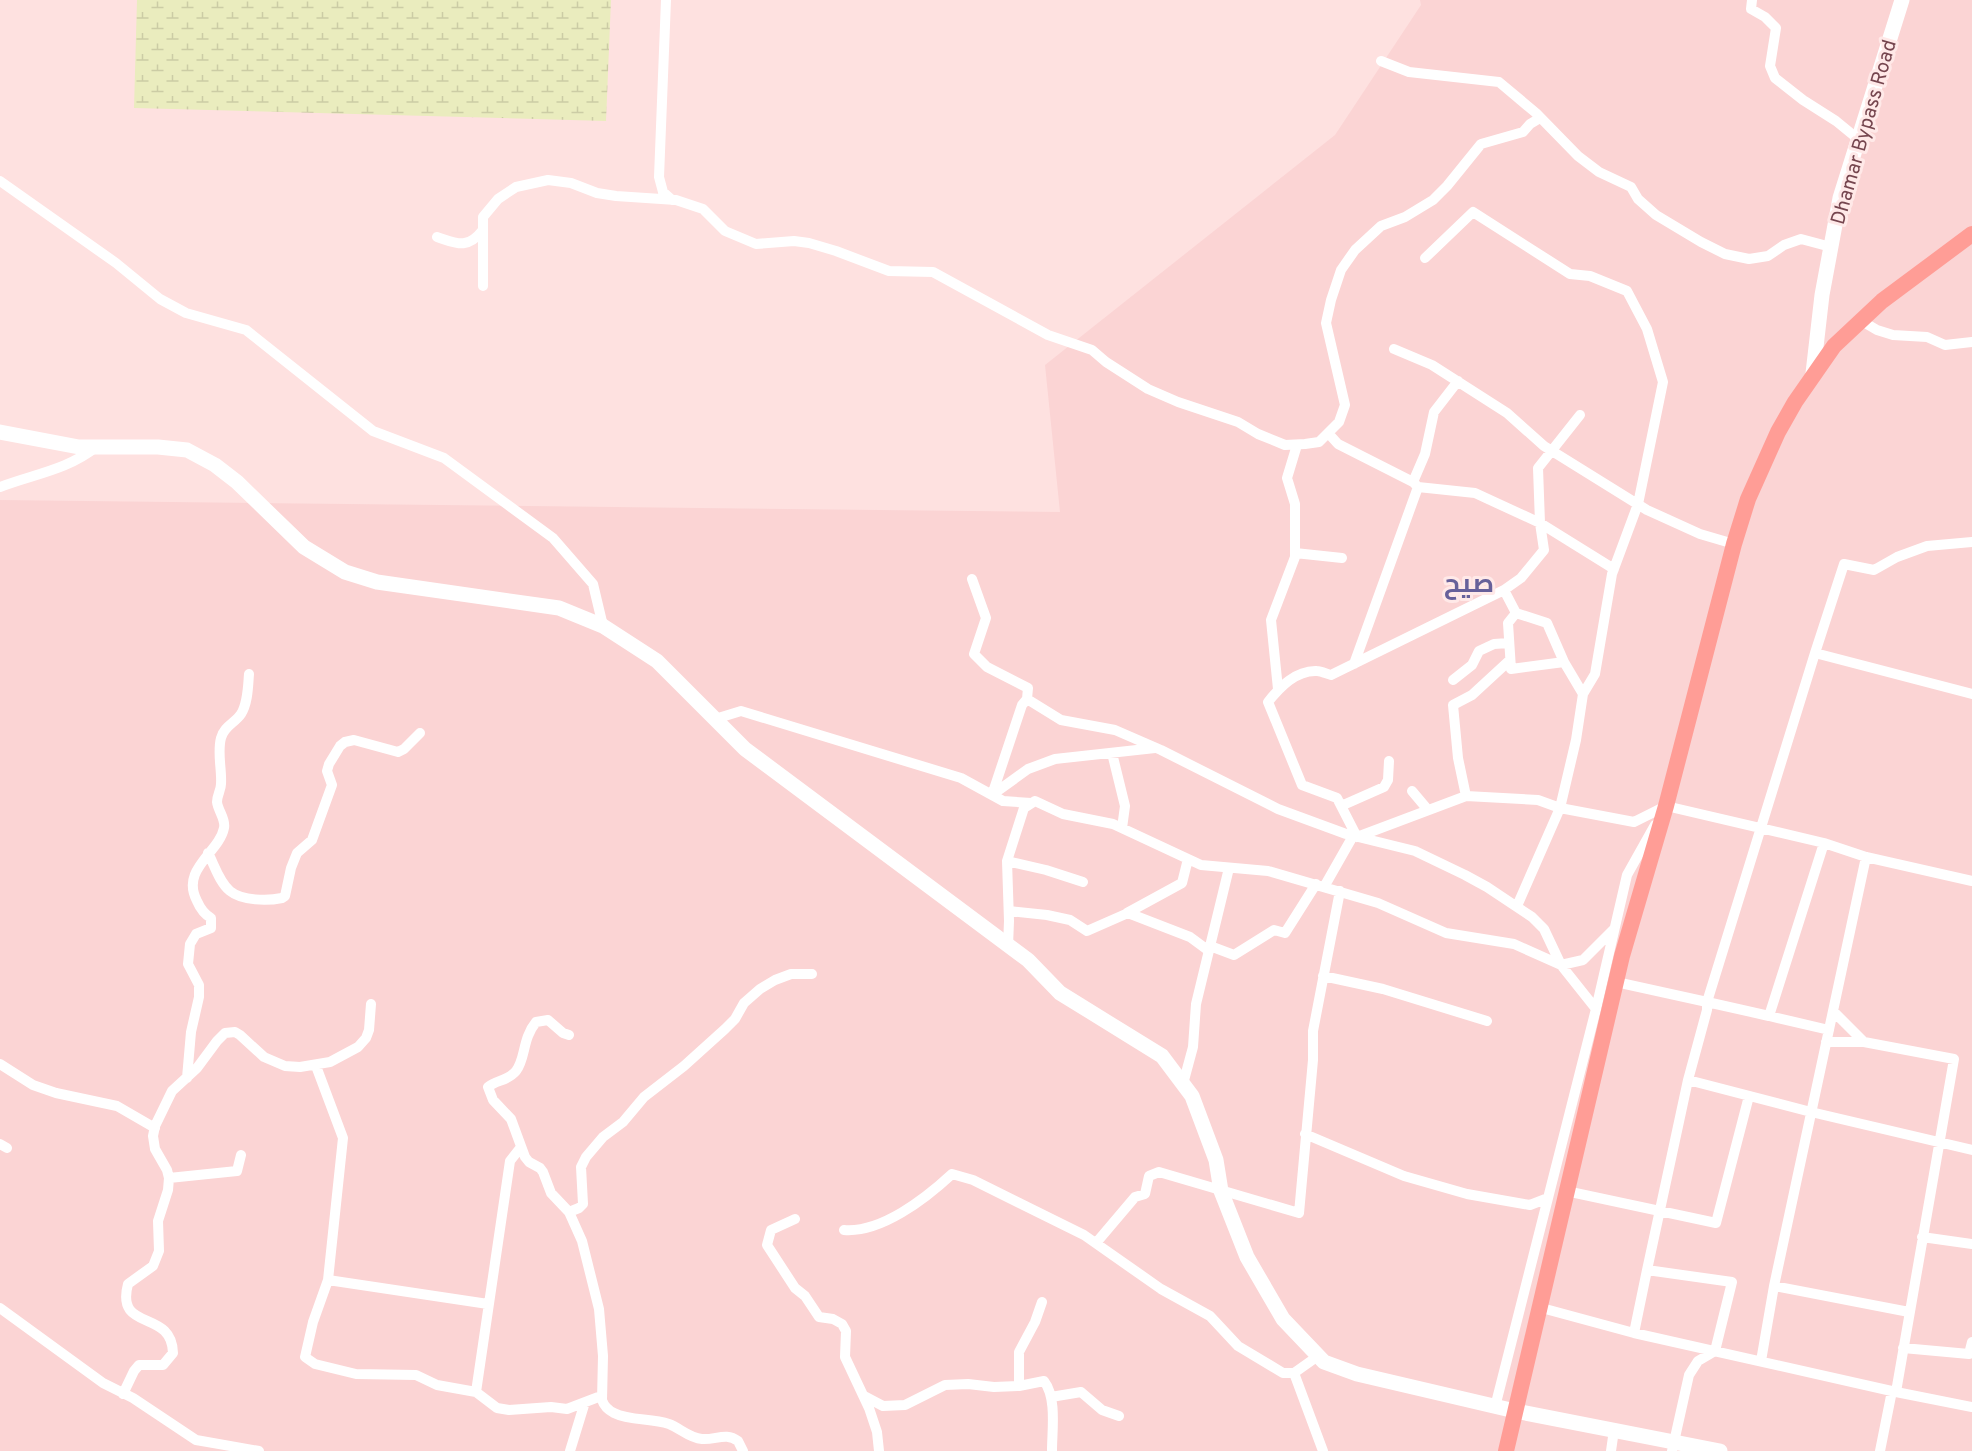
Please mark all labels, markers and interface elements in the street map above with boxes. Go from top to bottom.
street label: Dhamar Bypass Road [1826,37,1904,228]
district label: صيح [1444,569,1494,602]

